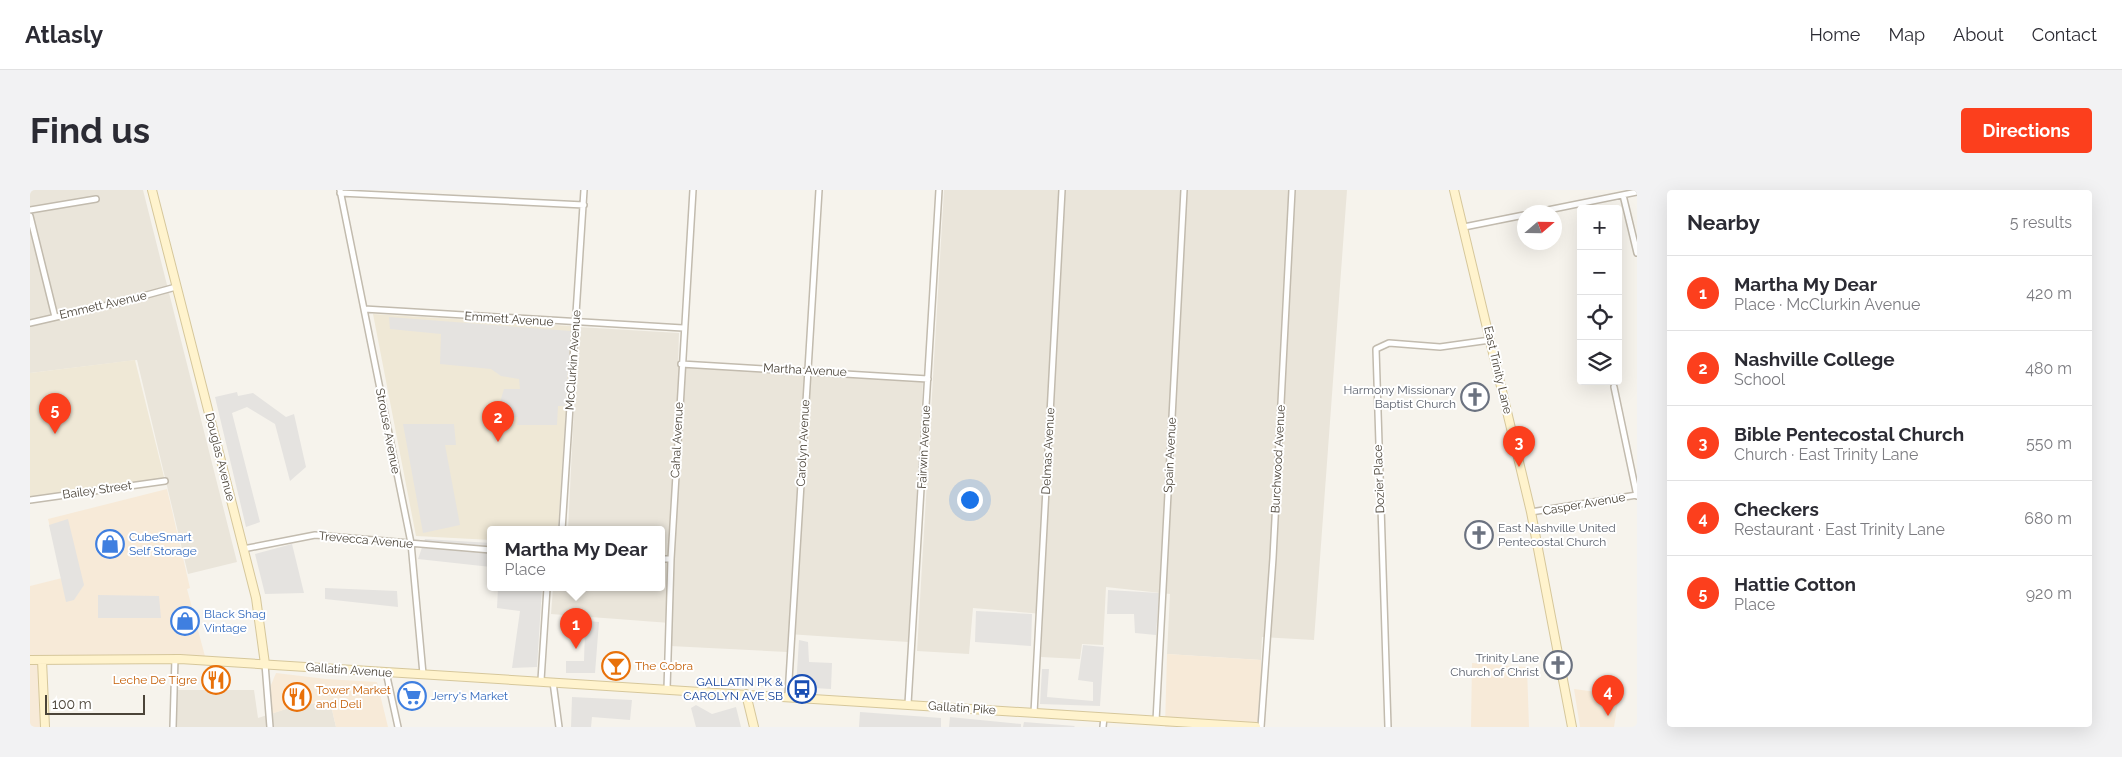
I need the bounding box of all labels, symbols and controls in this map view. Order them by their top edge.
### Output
text: Atlasly [25,20,103,49]
text: Home [1809,24,1860,45]
text: Map [1888,24,1925,45]
text: About [1953,24,2004,45]
text: Contact [2032,24,2097,45]
button: Directions [1961,108,2092,153]
text: Find us [30,110,150,151]
north arrow [1517,205,1562,250]
map controls [1577,205,1622,385]
button: + [1577,205,1622,250]
text: Nearby [1687,210,1760,235]
text: 5 results [2010,213,2072,232]
button: − [1577,250,1622,295]
text: Martha My Dear [1734,273,1877,295]
text: 1 [1699,284,1707,303]
text: 420 m [2026,284,2072,303]
street label: Emmett Avenue [58,288,148,322]
button: locate [1577,295,1622,340]
text: Place · McClurkin Avenue [1734,295,1920,314]
street label: Emmett Avenue [464,309,554,329]
street label: McClurkin Avenue [563,309,583,411]
street label: East Trinity Lane [1481,325,1515,415]
button: layers [1577,340,1622,385]
text: Nashville College [1734,348,1895,370]
text: 2 [1698,359,1708,378]
text: 480 m [2025,359,2072,378]
street label: Martha Avenue [763,361,847,379]
text: School [1734,370,1785,389]
church icon: Harmony Missionary Baptist Church [1460,382,1490,412]
place label: Harmony Missionary Baptist Church [1343,383,1456,411]
street label: Strouse Avenue [373,387,403,475]
pin: 5 [39,393,71,434]
street label: Carolyn Avenue [794,399,812,487]
pin: 2 [482,401,514,442]
street label: Cahal Avenue [668,402,686,478]
street label: Burchwood Avenue [1268,404,1288,514]
street label: Fairwin Avenue [915,405,933,489]
street label: Delmas Avenue [1039,407,1057,495]
street label: Douglas Avenue [202,411,238,503]
street label: Spain Avenue [1161,417,1179,493]
text: Bible Pentecostal Church [1734,423,1964,445]
pin: 3 [1503,426,1535,467]
text: 3 [1699,434,1707,453]
text: 550 m [2026,434,2072,453]
street label: Dozier Place [1371,444,1387,514]
text: Church · East Trinity Lane [1734,445,1918,464]
street label: Bailey Street [61,478,133,502]
your location [957,487,983,513]
street label: Casper Avenue [1542,490,1626,518]
text: Checkers [1734,498,1819,520]
text: 4 [1698,509,1708,528]
text: 680 m [2024,509,2072,528]
church icon: East Nashville United Pentecostal Church [1464,520,1494,550]
text: Restaurant · East Trinity Lane [1734,520,1945,539]
place label: East Nashville United Pentecostal Church [1498,521,1616,549]
popup [487,526,665,591]
shop icon: CubeSmart Self Storage [95,529,125,559]
street label: Trevecca Avenue [318,529,414,551]
place label: CubeSmart Self Storage [129,530,197,558]
text: Martha My Dear [504,538,648,560]
text: Place [504,560,546,579]
text: Hattie Cotton [1734,573,1856,595]
text: 5 [1699,584,1707,603]
text: 920 m [2026,584,2072,603]
text: Place [1734,595,1775,614]
shop icon: Black Shag Vintage [170,606,200,636]
place label: Black Shag Vintage [204,607,266,635]
pin: 1 [560,608,592,649]
church icon: Trinity Lane Church of Christ [1543,650,1573,680]
bar icon: The Cobra [601,651,631,681]
place label: Trinity Lane Church of Christ [1450,651,1539,679]
place label: The Cobra [635,659,693,673]
street label: Gallatin Avenue [305,660,393,680]
restaurant icon: Leche De Tigre [201,665,231,695]
place label: Leche De Tigre [113,673,197,687]
bus stop icon: GALLATIN PK & CAROLYN AVE SB [787,674,817,704]
place label: GALLATIN PK & CAROLYN AVE SB [683,675,783,703]
pin: 4 [1592,675,1624,716]
supermarket icon: Jerry's Market [397,681,427,711]
restaurant icon: Tower Market and Deli [282,682,312,712]
place label: Tower Market and Deli [316,683,391,711]
place label: Jerry's Market [431,689,508,703]
scale bar [45,692,145,715]
text: 100 m [52,696,92,712]
street label: Gallatin Pike [928,699,996,717]

